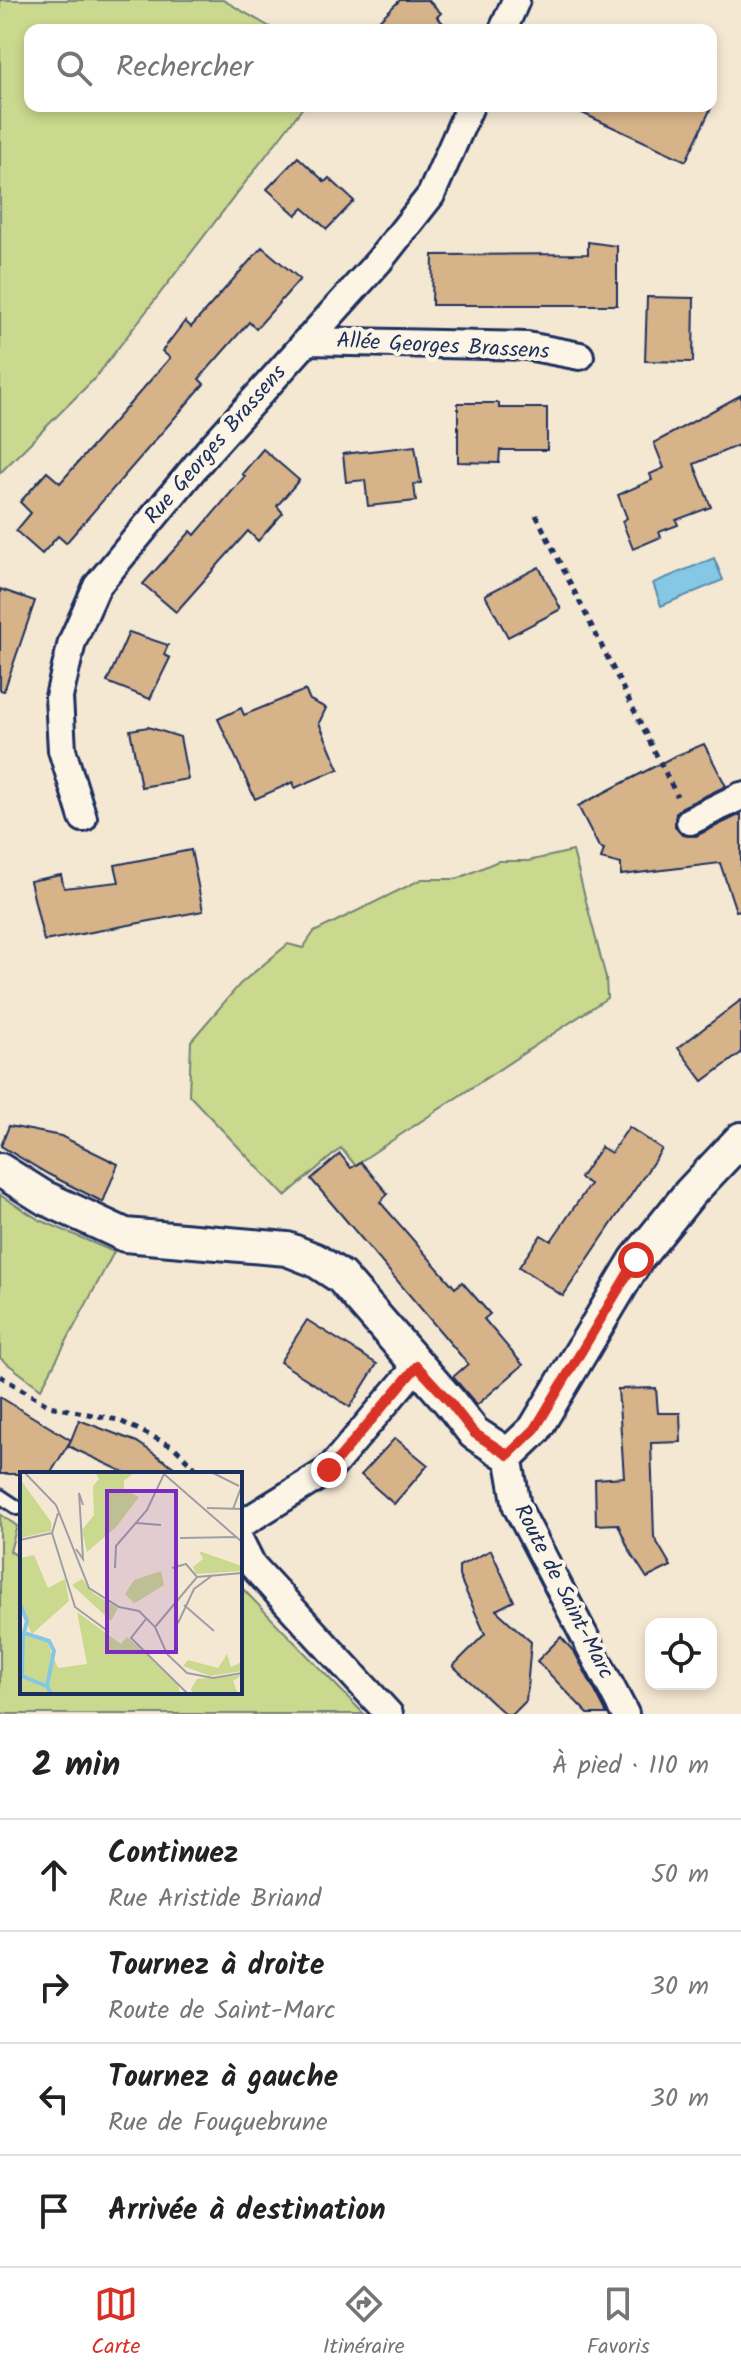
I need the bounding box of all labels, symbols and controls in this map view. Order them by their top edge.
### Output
search box [24,24,717,112]
text: Rechercher [116,44,253,92]
icon: search [52,46,96,90]
street label: Allée Georges Brassens [336,324,551,370]
street label: Rue Georges Brassens [136,357,296,533]
route start [618,1242,654,1278]
route end [311,1452,347,1488]
inset map [20,1472,242,1694]
street label: Route de Saint-Marc [504,1498,622,1686]
map controls [645,1618,717,1690]
button: locate [645,1618,717,1690]
text: 2 min [32,1739,120,1793]
text: À pied · 110 m [552,1745,709,1787]
text: Continuez [108,1830,238,1878]
icon: ahead [32,1853,76,1897]
text: 50 m [651,1854,709,1896]
text: Rue Aristide Briand [108,1878,321,1920]
text: Tournez à droite [108,1942,324,1990]
icon: right [32,1965,76,2009]
text: 30 m [650,1966,709,2008]
text: Route de Saint-Marc [108,1990,336,2032]
text: Tournez à gauche [108,2054,338,2102]
icon: left [32,2077,76,2121]
text: 30 m [650,2078,709,2120]
text: Rue de Fouquebrune [108,2102,328,2144]
text: Arrivée à destination [108,2187,386,2235]
icon: arrive [32,2189,76,2233]
tab: Carte [91,2282,140,2365]
tab: Itinéraire [323,2282,405,2365]
tab: Favoris [587,2282,650,2365]

